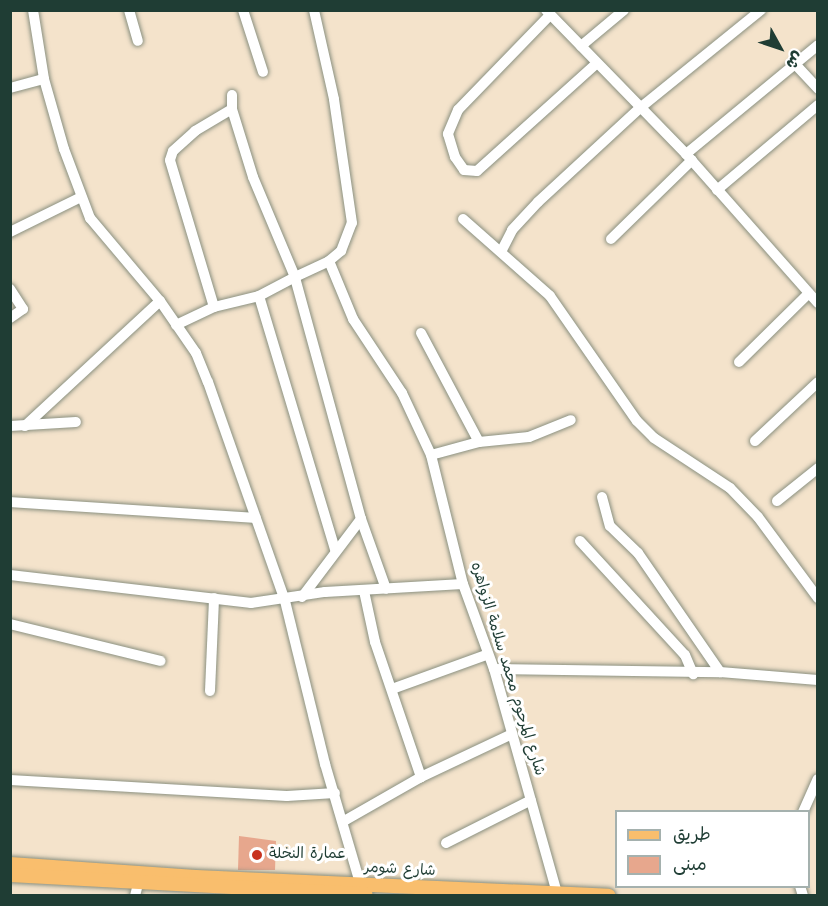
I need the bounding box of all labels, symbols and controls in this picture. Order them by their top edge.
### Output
north arrow [750,18,810,78]
text: ش [779,45,809,75]
street label: شارع المرحوم محمد سلامة الزواهره [466,560,548,778]
legend [615,810,810,888]
text: طريق [673,821,711,850]
place label: عمارة النخلة [269,846,346,864]
marker: عمارة النخلة [250,848,264,862]
text: مبنى [673,851,707,880]
street label: شارع شومر [364,859,436,881]

